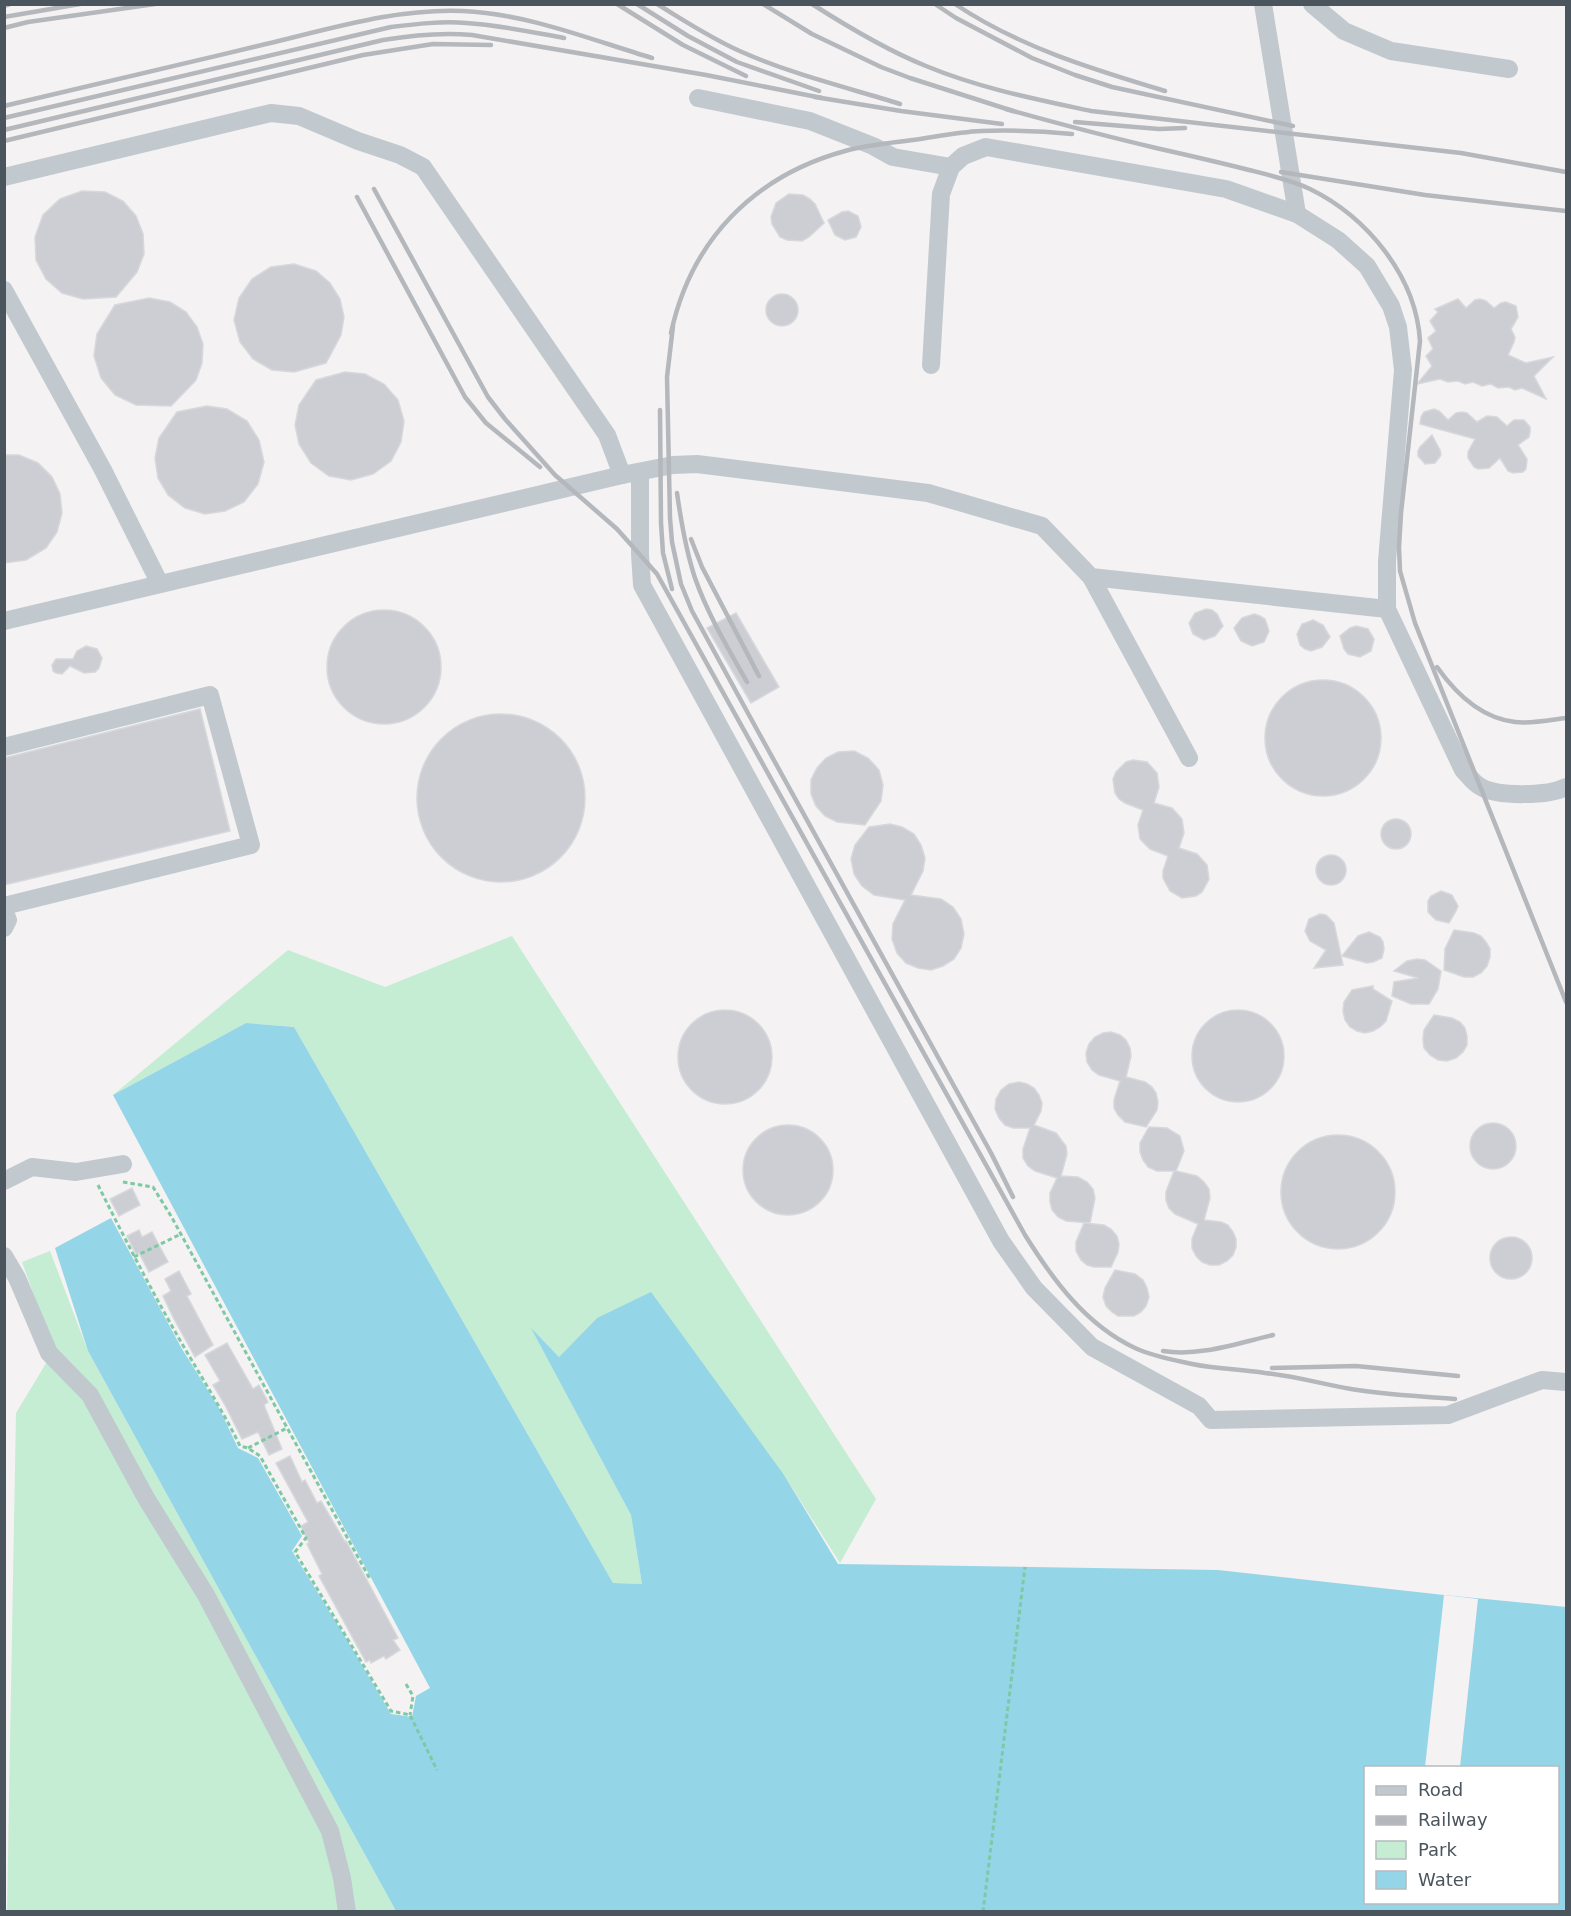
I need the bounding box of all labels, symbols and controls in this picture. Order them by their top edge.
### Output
legend [1364,1766,1559,1904]
text: Road [1418,1779,1463,1800]
text: Railway [1418,1809,1488,1830]
text: Park [1418,1839,1457,1860]
text: Water [1418,1869,1472,1890]

